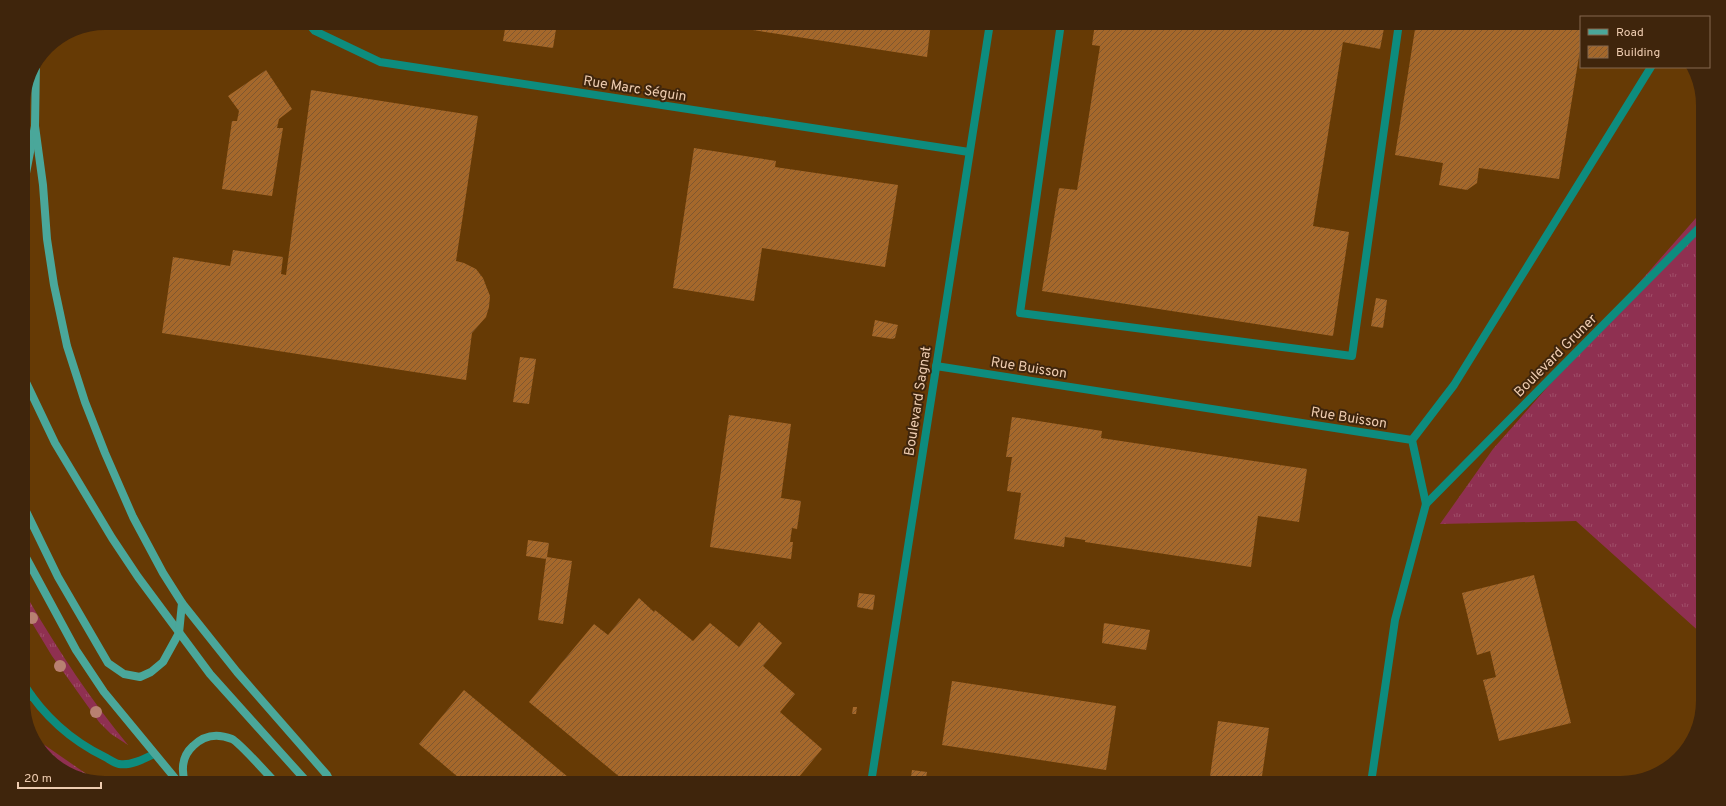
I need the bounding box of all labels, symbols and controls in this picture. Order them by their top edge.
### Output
legend [1580,16,1710,68]
text: Road [1616,25,1644,41]
text: Building [1616,45,1660,61]
street label: Rue Marc Séguin [582,73,688,106]
street label: Boulevard Gruner [1511,311,1602,401]
street label: Boulevard Sagnat [901,345,936,457]
street label: Rue Buisson [989,354,1068,383]
street label: Rue Buisson [1309,404,1388,433]
scale bar [18,764,101,790]
text: 20 m [24,771,52,787]

